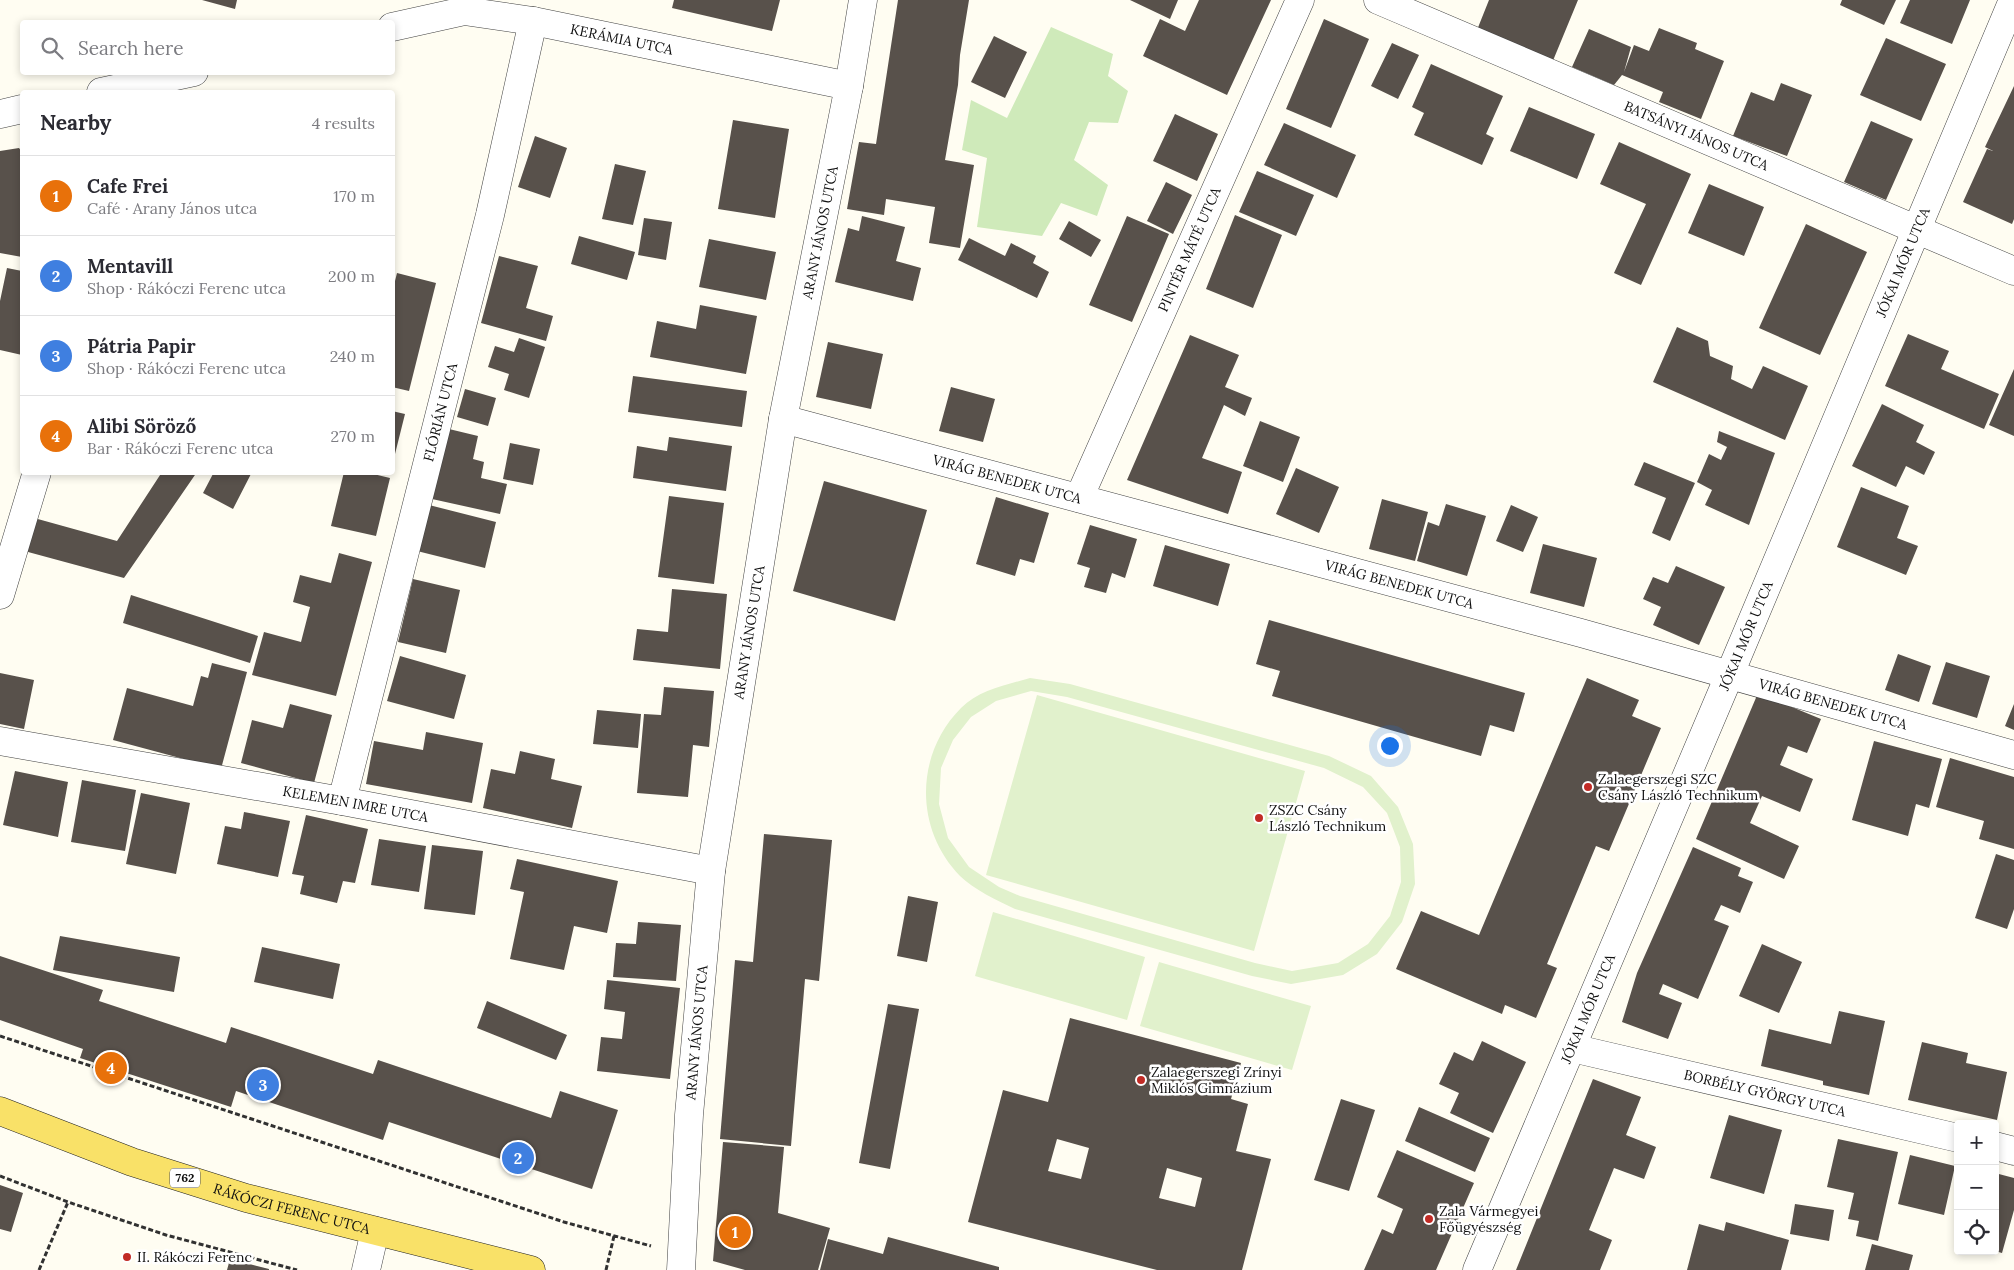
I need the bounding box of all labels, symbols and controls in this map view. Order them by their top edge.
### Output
search box [20,20,395,75]
street label: KERÁMIA UTCA [569,20,675,59]
icon: search [38,34,66,62]
text: Search here [78,36,184,60]
street label: BATSÁNYI JÁNOS UTCA [1621,97,1771,174]
text: Nearby [40,109,111,136]
text: 4 results [312,113,375,133]
street label: ARANY JÁNOS UTCA [798,164,842,302]
text: Cafe Frei [87,174,168,198]
street label: PINTÉR MÁTÉ UTCA [1154,184,1225,315]
text: 1 [53,186,59,206]
text: 170 m [333,186,375,206]
text: Café · Arany János utca [87,198,257,218]
street label: JÓKAI MÓR UTCA [1871,205,1934,321]
text: Mentavill [87,254,173,278]
text: 2 [52,266,60,286]
text: 200 m [328,266,375,286]
text: Shop · Rákóczi Ferenc utca [87,278,286,298]
text: Pátria Papir [87,334,196,358]
text: 3 [52,346,60,366]
text: 240 m [330,346,375,366]
text: Shop · Rákóczi Ferenc utca [87,358,286,378]
street label: FLÓRIÁN UTCA [419,361,461,463]
text: Alibi Söröző [87,414,196,438]
text: 4 [52,426,60,446]
text: 270 m [331,426,375,446]
text: Bar · Rákóczi Ferenc utca [87,438,274,458]
street label: VIRÁG BENEDEK UTCA [930,450,1084,508]
street label: VIRÁG BENEDEK UTCA [1322,555,1476,613]
street label: ARANY JÁNOS UTCA [729,564,769,701]
street label: JÓKAI MÓR UTCA [1715,578,1777,694]
street label: VIRÁG BENEDEK UTCA [1756,674,1909,734]
your location [1377,733,1403,759]
place label: Zalaegerszegi SZC Csány László Technikum [1598,770,1759,804]
marker: Zalaegerszegi SZC Csány László Technikum [1582,781,1594,793]
street label: KELEMEN IMRE UTCA [281,782,430,826]
place label: ZSZC Csány László Technikum [1269,801,1387,835]
marker: ZSZC Csány László Technikum [1253,812,1265,824]
street label: JÓKAI MÓR UTCA [1556,951,1619,1067]
street label: ARANY JÁNOS UTCA [681,964,711,1102]
pin: 4 [95,1049,127,1087]
place label: Zalaegerszegi Zrínyi Miklós Gimnázium [1151,1063,1282,1097]
street label: BORBÉLY GYÖRGY UTCA [1682,1065,1848,1121]
pin: 3 [247,1066,279,1104]
marker: Zalaegerszegi Zrínyi Miklós Gimnázium [1135,1074,1147,1086]
map controls [1954,1120,1999,1255]
button: + [1954,1120,1999,1165]
pin: 2 [502,1139,534,1177]
button: − [1954,1165,1999,1210]
road number: 762 [170,1168,200,1188]
street label: RÁKÓCZI FERENC UTCA [211,1179,372,1238]
place label: Zala Vármegyei Főügyészség [1439,1202,1539,1236]
button: locate [1954,1210,1999,1255]
pin: 1 [719,1213,751,1251]
marker: Zala Vármegyei Főügyészség [1423,1213,1435,1225]
place label: II. Rákóczi Ferenc [137,1248,252,1266]
marker: II. Rákóczi Ferenc [121,1251,133,1263]

